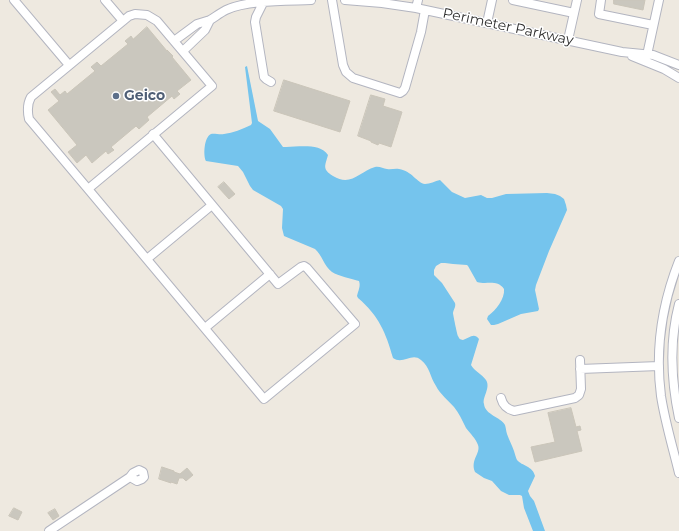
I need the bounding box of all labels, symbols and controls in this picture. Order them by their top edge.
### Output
street label: Perimeter Parkway [441,5,575,49]
place label: Geico [124,88,165,104]
marker: Geico [111,91,121,101]

